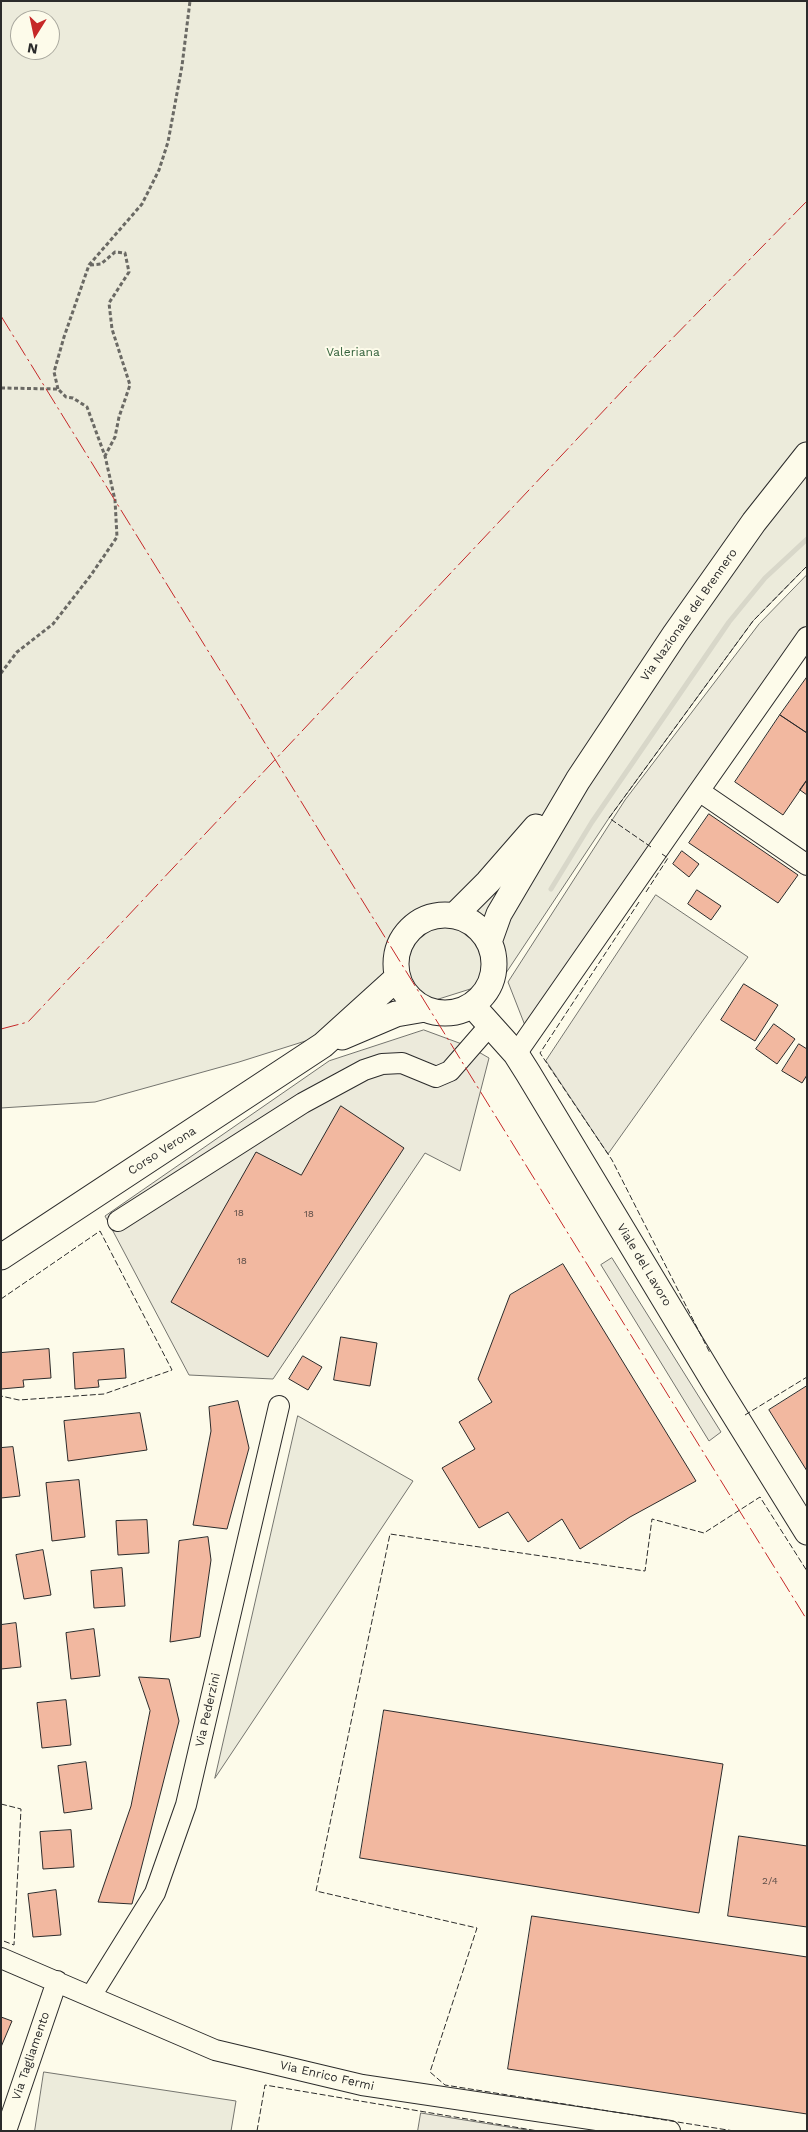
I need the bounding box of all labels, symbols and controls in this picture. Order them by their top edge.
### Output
north arrow [10,10,60,60]
text: N [26,40,39,58]
park label: Valeriana [326,345,380,359]
street label: Via Nazionale del Brennero [638,546,740,684]
street label: Corso Verona [125,1124,199,1178]
house number: 18 [234,1207,244,1219]
house number: 18 [304,1208,314,1220]
street label: Viale del Lavoro [614,1221,674,1309]
house number: 18 [237,1255,247,1267]
street label: Via Pederzini [192,1672,224,1748]
house number: 2/4 [762,1875,778,1887]
street label: Via Tagliamento [9,2010,53,2102]
street label: Via Enrico Fermi [279,2058,375,2094]

